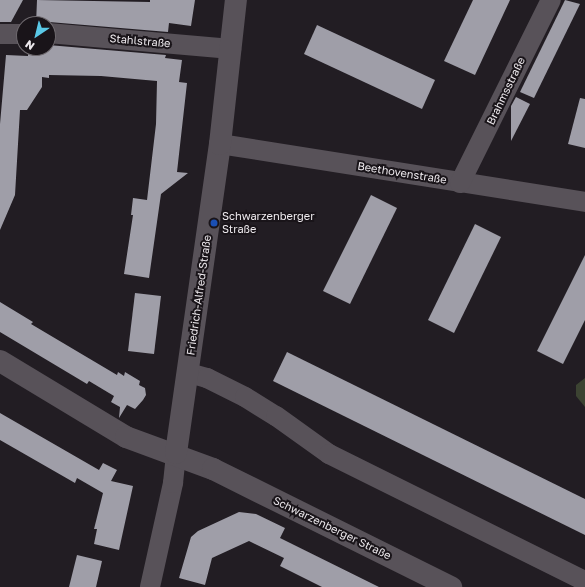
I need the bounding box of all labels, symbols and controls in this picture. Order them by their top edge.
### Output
north arrow [16,16,56,56]
street label: Stahlstraße [109,32,171,50]
text: N [22,38,37,53]
street label: Brahmsstraße [484,55,528,127]
street label: Beethovenstraße [356,159,448,187]
place label: Schwarzenberger Straße [222,210,315,236]
marker: Schwarzenberger Straße [209,218,219,228]
street label: Friedrich-Alfred-Straße [184,234,214,356]
street label: Schwarzenberger Straße [271,494,393,562]

